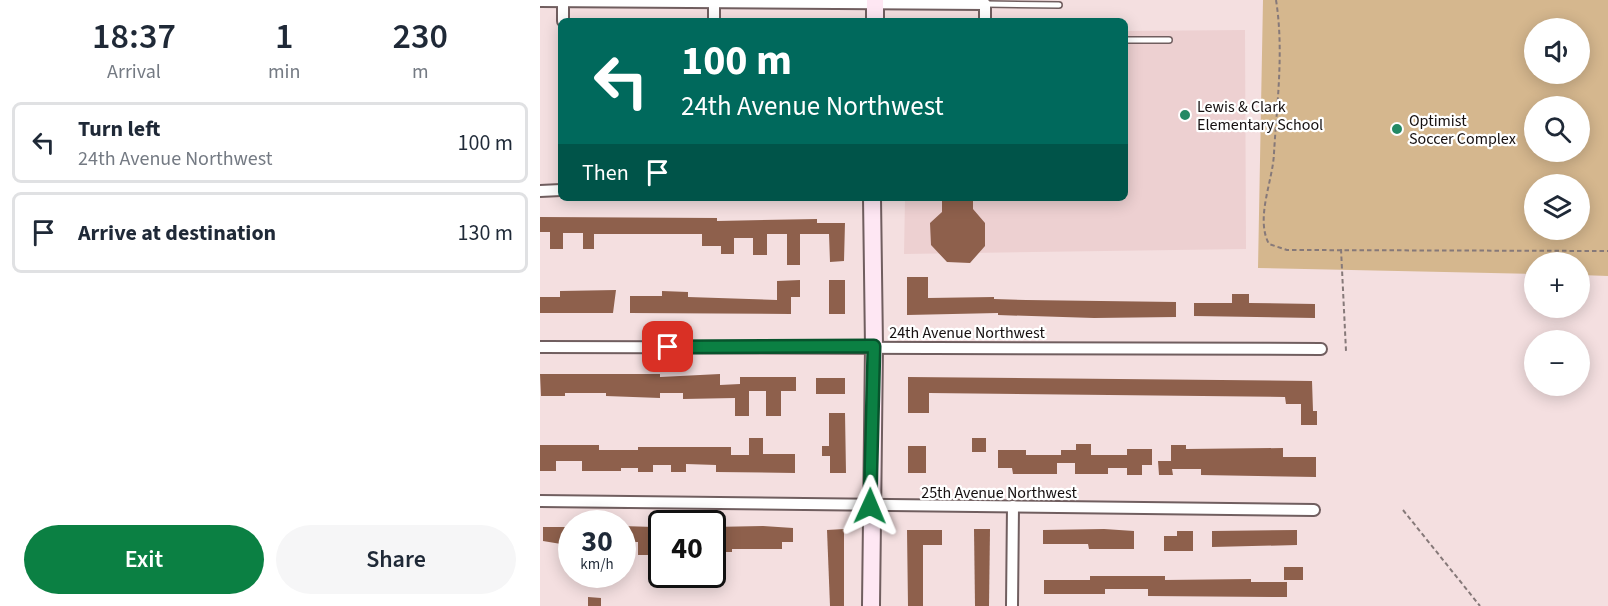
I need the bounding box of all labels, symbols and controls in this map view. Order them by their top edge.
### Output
text: 18:37 [92,11,176,62]
text: 1 [275,11,293,62]
text: 230 [392,11,448,62]
map controls [1524,18,1590,396]
button: sound [1524,18,1590,84]
text: 100 m [681,31,792,91]
icon: left [582,42,660,120]
text: Arrival [107,58,161,86]
text: min [268,58,300,86]
text: m [412,58,428,86]
text: 24th Avenue Northwest [681,87,944,126]
place label: Lewis & Clark Elementary School [1197,96,1323,136]
button: search [1524,96,1590,162]
marker: Lewis & Clark Elementary School [1178,108,1192,122]
place label: Optimist Soccer Complex [1409,110,1516,150]
text: Turn left [78,113,160,145]
marker: Optimist Soccer Complex [1390,122,1404,136]
icon: left [27,126,60,159]
text: 100 m [458,127,513,159]
text: 24th Avenue Northwest [78,145,273,173]
icon: arrive [641,156,674,189]
text: Then [582,157,629,189]
button: layers [1524,174,1590,240]
icon: arrive [27,216,60,249]
text: Arrive at destination [78,217,276,249]
text: 130 m [458,217,513,249]
button: + [1524,252,1590,318]
pin [642,321,693,372]
street label: 24th Avenue Northwest [889,322,1045,344]
icon: arrive [651,330,684,363]
button: − [1524,330,1590,396]
position arrow [838,474,902,538]
street label: 25th Avenue Northwest [921,482,1077,504]
speed limit sign: 40 [648,510,726,588]
text: 30 [581,520,613,563]
button: Exit [24,525,264,594]
button: Share [276,525,516,594]
text: km/h [580,554,614,575]

